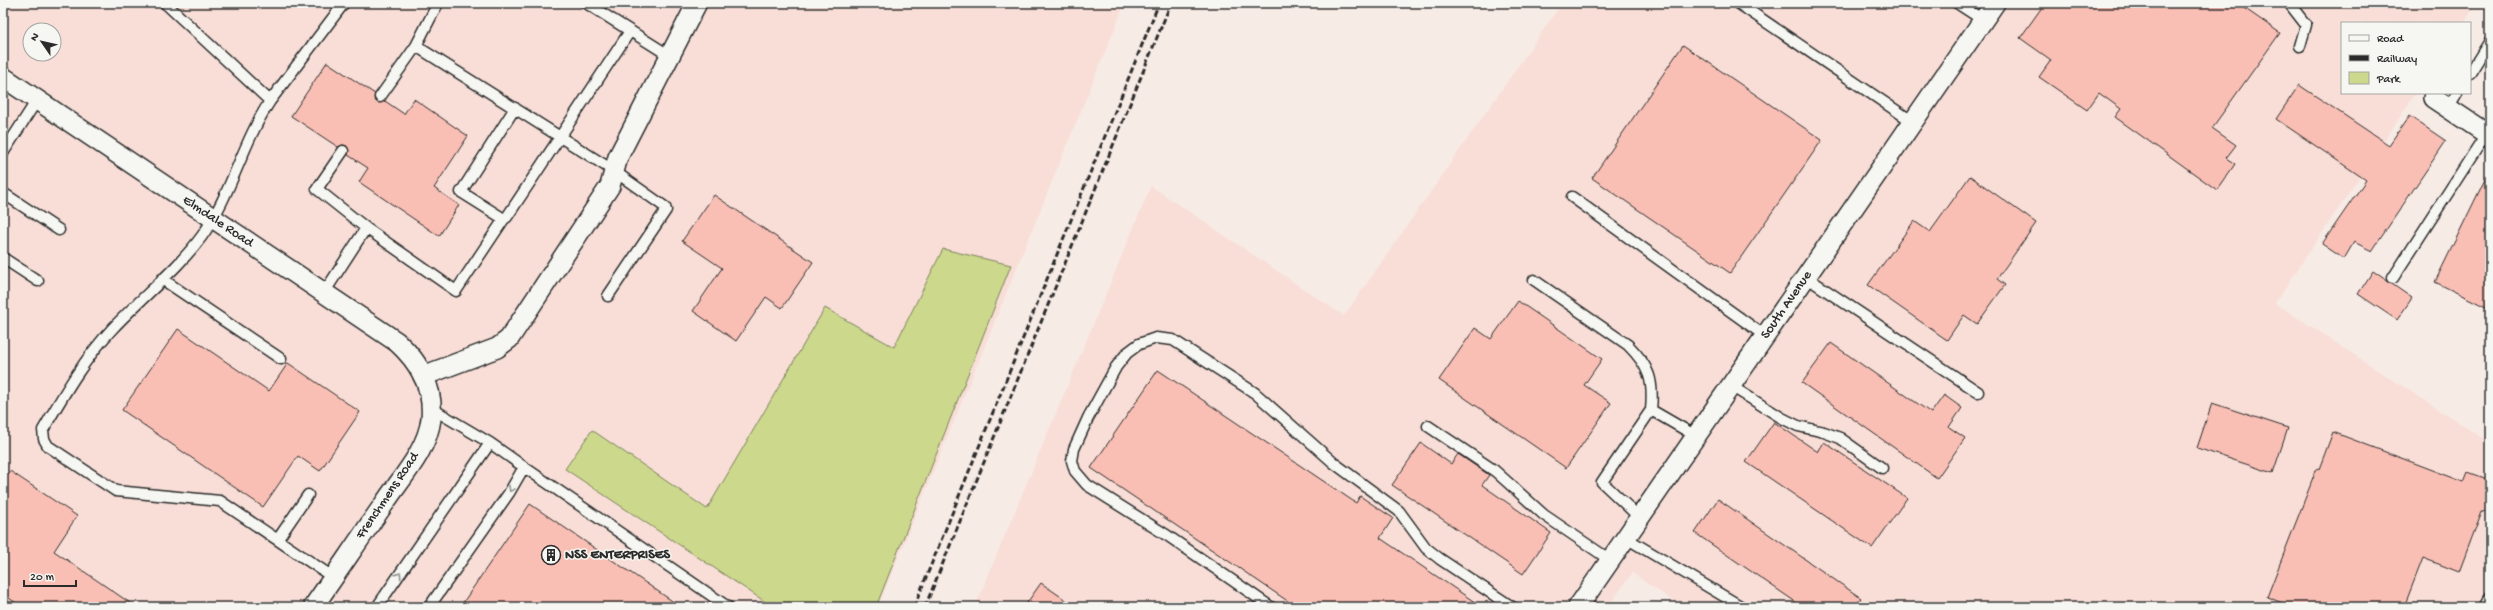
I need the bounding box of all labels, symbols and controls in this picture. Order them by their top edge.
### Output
north arrow [22,22,62,62]
legend [2341,22,2471,94]
text: N [28,31,42,44]
text: Road [2377,33,2404,47]
text: Railway [2377,53,2417,67]
text: Park [2376,73,2402,87]
street label: Elmdale Road [179,192,258,252]
street label: South Avenue [1757,267,1816,342]
street label: Frenchmens Road [352,448,424,544]
one-way arrow [508,485,516,492]
building icon: NSS ENTERPRISES [540,544,562,566]
place label: NSS ENTERPRISES [565,547,670,564]
scale bar [24,562,76,588]
text: 20 m [30,571,55,585]
one-way arrow [394,572,402,579]

